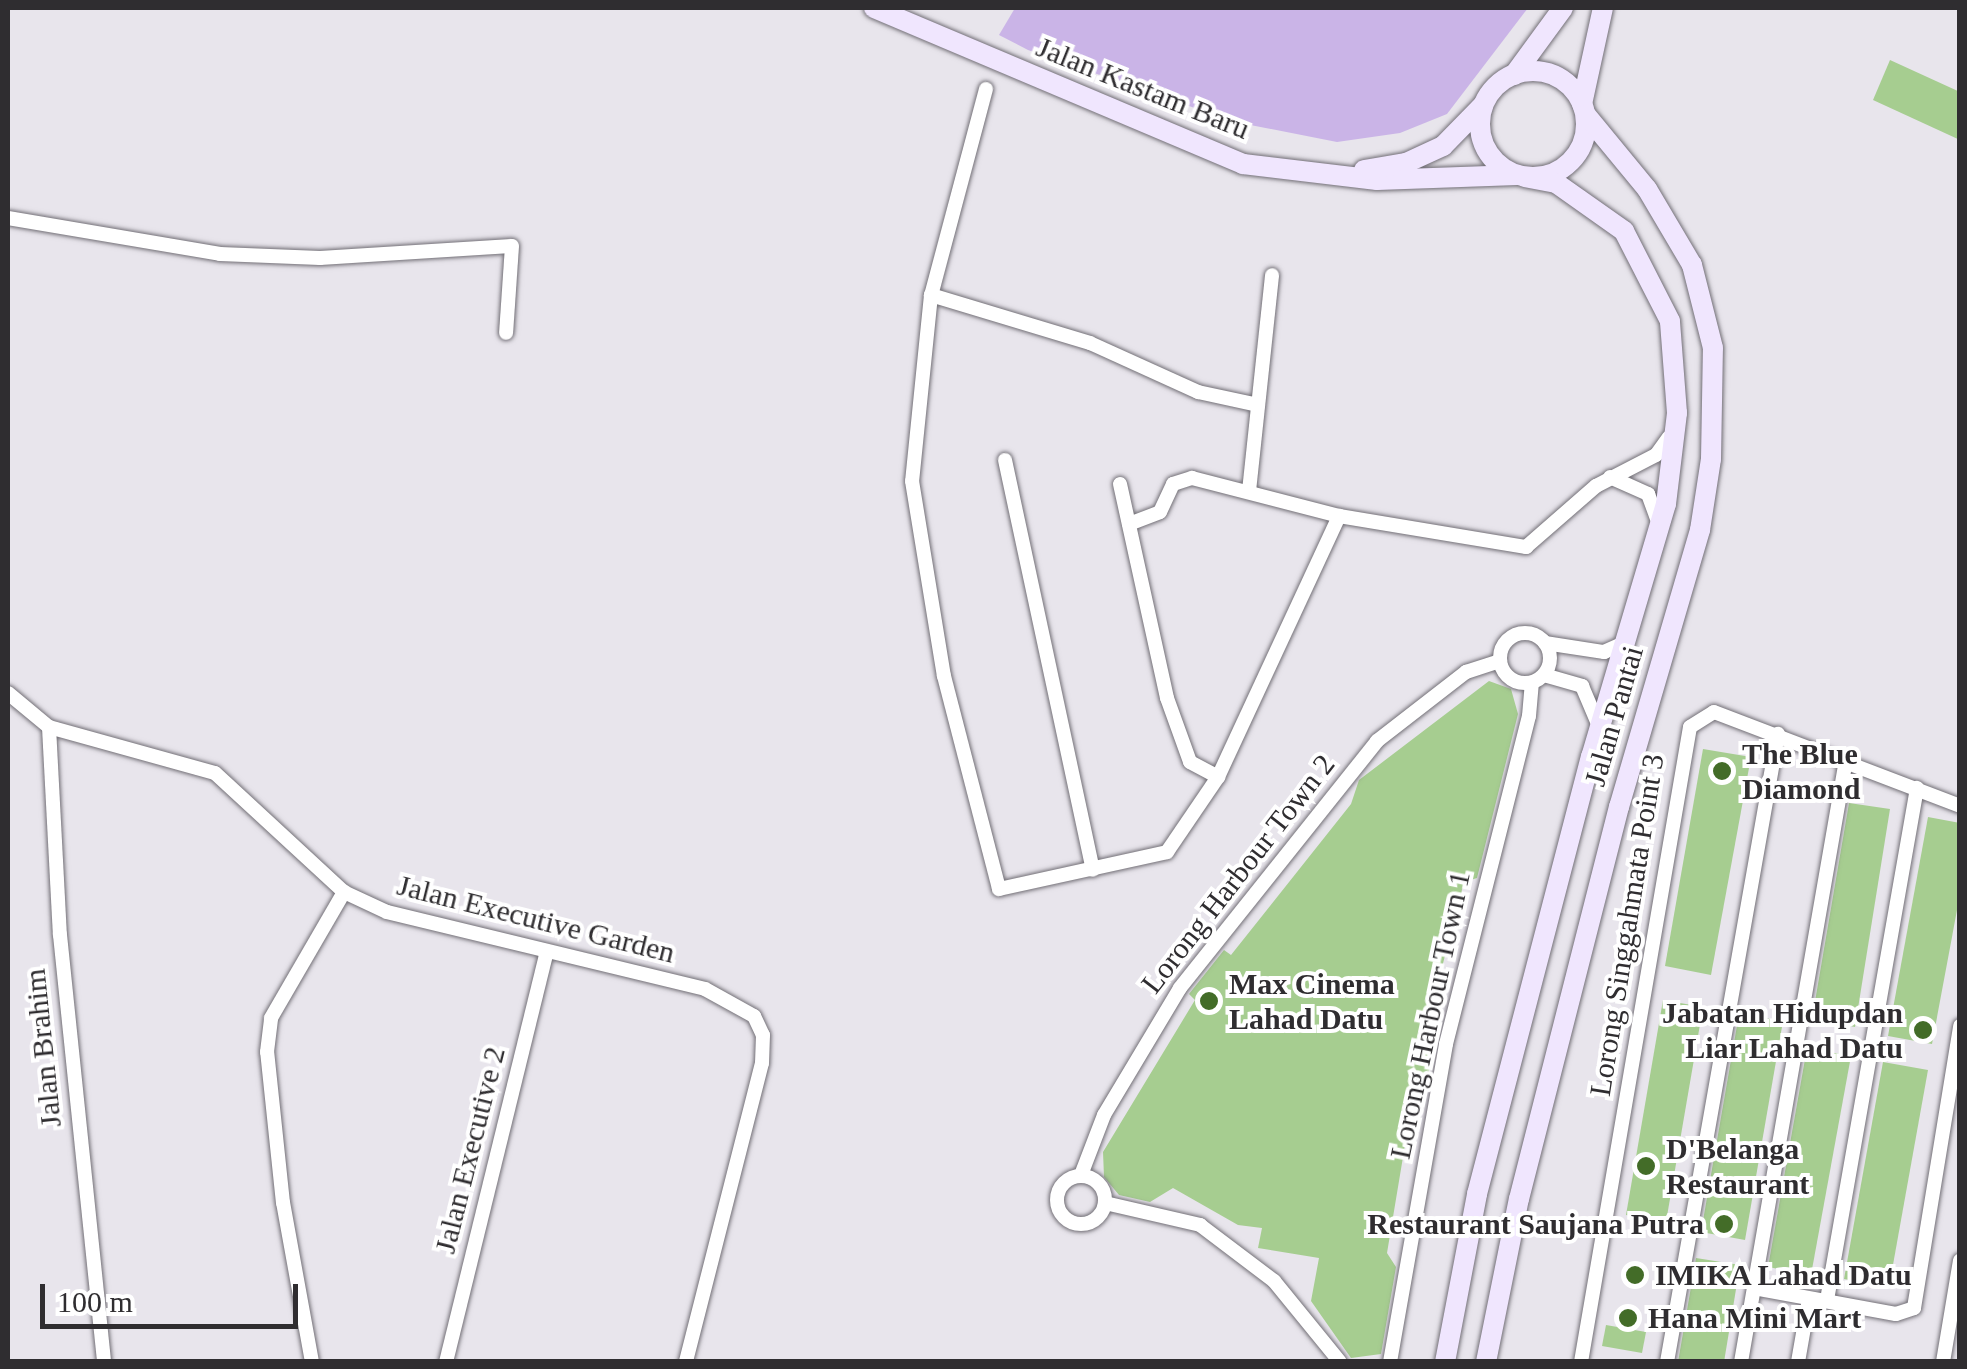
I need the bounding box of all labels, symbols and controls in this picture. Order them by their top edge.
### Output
street label: Jalan Kastam Baru [1031,29,1255,147]
street label: Jalan Pantai [1577,642,1651,790]
place label: The Blue Diamond [1742,736,1860,806]
street label: Lorong Harbour Town 2 [1133,747,1343,1001]
street label: Lorong Singgahmata Point 3 [1582,751,1672,1099]
marker: The Blue Diamond [1711,760,1733,782]
street label: Jalan Executive Garden [393,867,679,971]
street label: Lorong Harbour Town 1 [1382,868,1478,1162]
place label: Max Cinema Lahad Datu [1229,966,1395,1036]
street label: Jalan Brahim [17,967,69,1129]
marker: Max Cinema Lahad Datu [1198,990,1220,1012]
place label: Jabatan Hidupdan Liar Lahad Datu [1662,995,1903,1066]
marker: Jabatan Hidupdan Liar Lahad Datu [1912,1019,1934,1041]
street label: Jalan Executive 2 [427,1043,513,1257]
place label: D'Belanga Restaurant [1666,1131,1809,1202]
marker: D'Belanga Restaurant [1635,1155,1657,1177]
place label: Restaurant Saujana Putra [1367,1206,1704,1242]
marker: Restaurant Saujana Putra [1713,1213,1735,1235]
place label: IMIKA Lahad Datu [1655,1257,1913,1293]
scale bar [45,1264,302,1326]
marker: IMIKA Lahad Datu [1624,1264,1646,1286]
text: 100 m [57,1285,133,1318]
place label: Hana Mini Mart [1648,1300,1861,1336]
marker: Hana Mini Mart [1617,1307,1639,1329]

